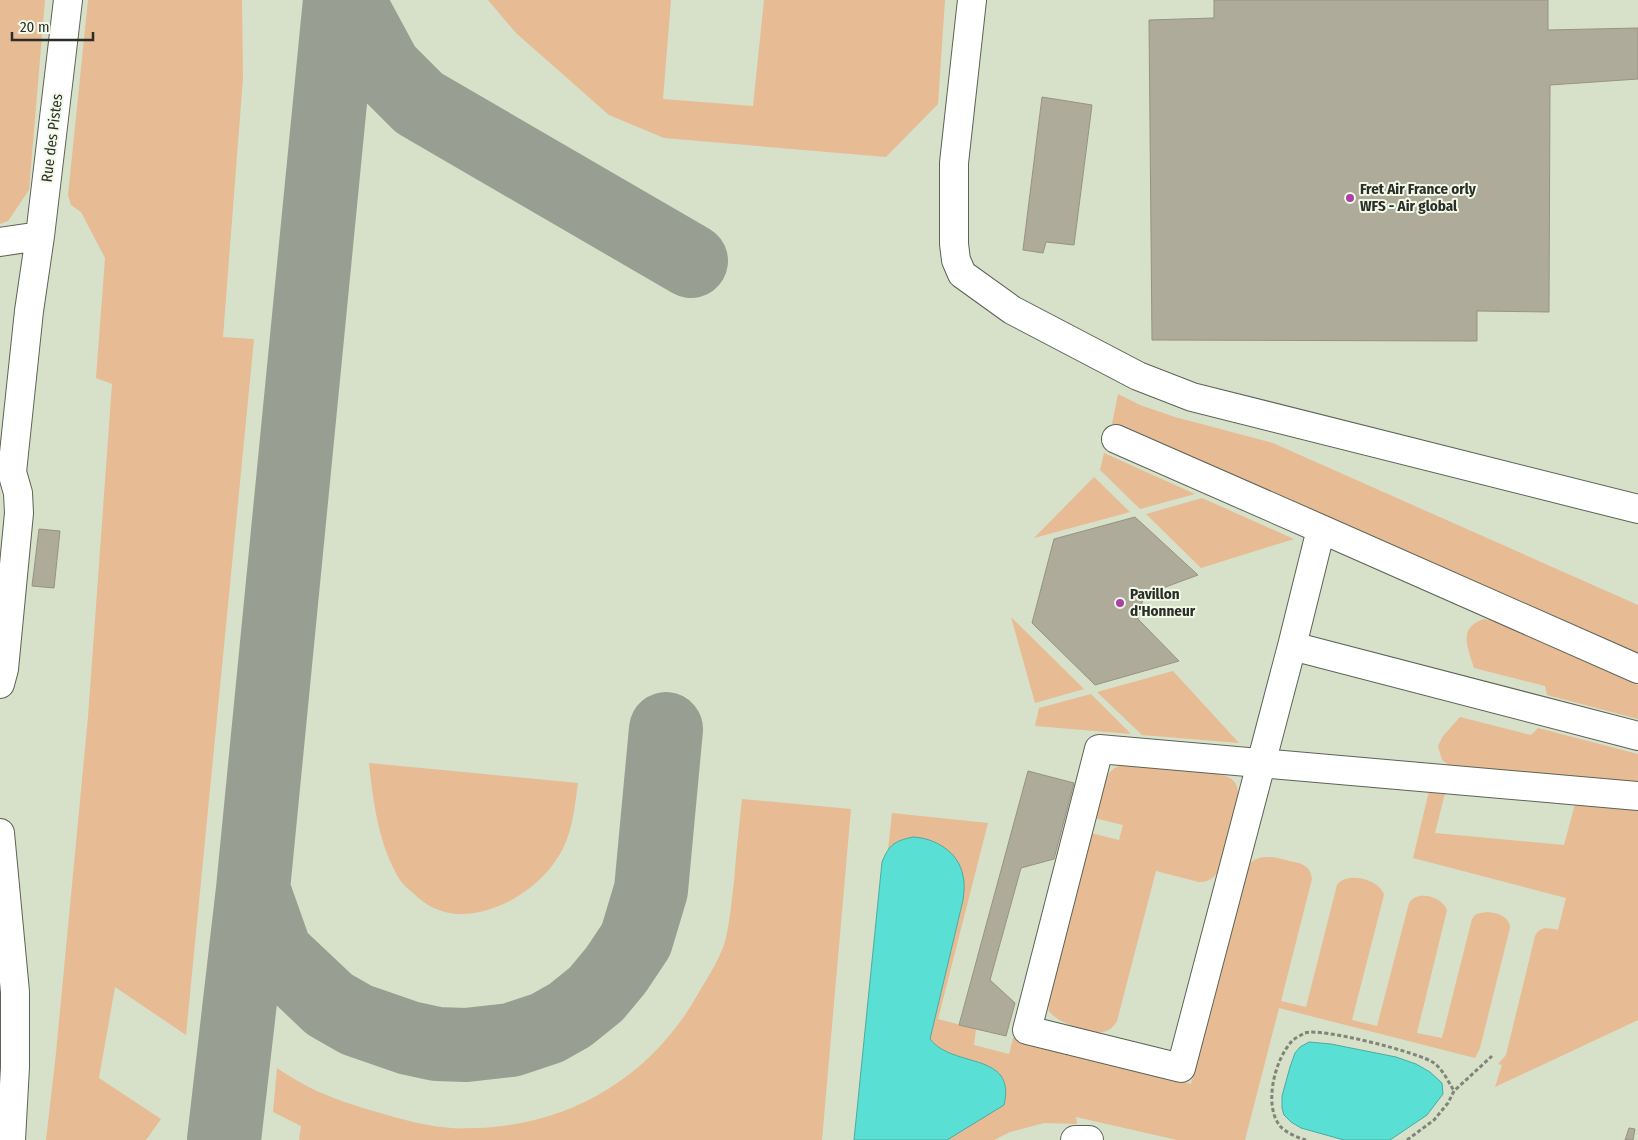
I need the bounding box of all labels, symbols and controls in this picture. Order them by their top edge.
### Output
scale bar [12,10,94,42]
text: 20 m [20,18,50,36]
street label: Rue des Pistes [38,93,66,183]
place label: Fret Air France orly WFS - Air global [1360,180,1477,215]
marker: Fret Air France orly WFS - Air global [1344,192,1356,204]
place label: Pavillon d'Honneur [1130,585,1196,620]
marker: Pavillon d'Honneur [1114,597,1126,609]

